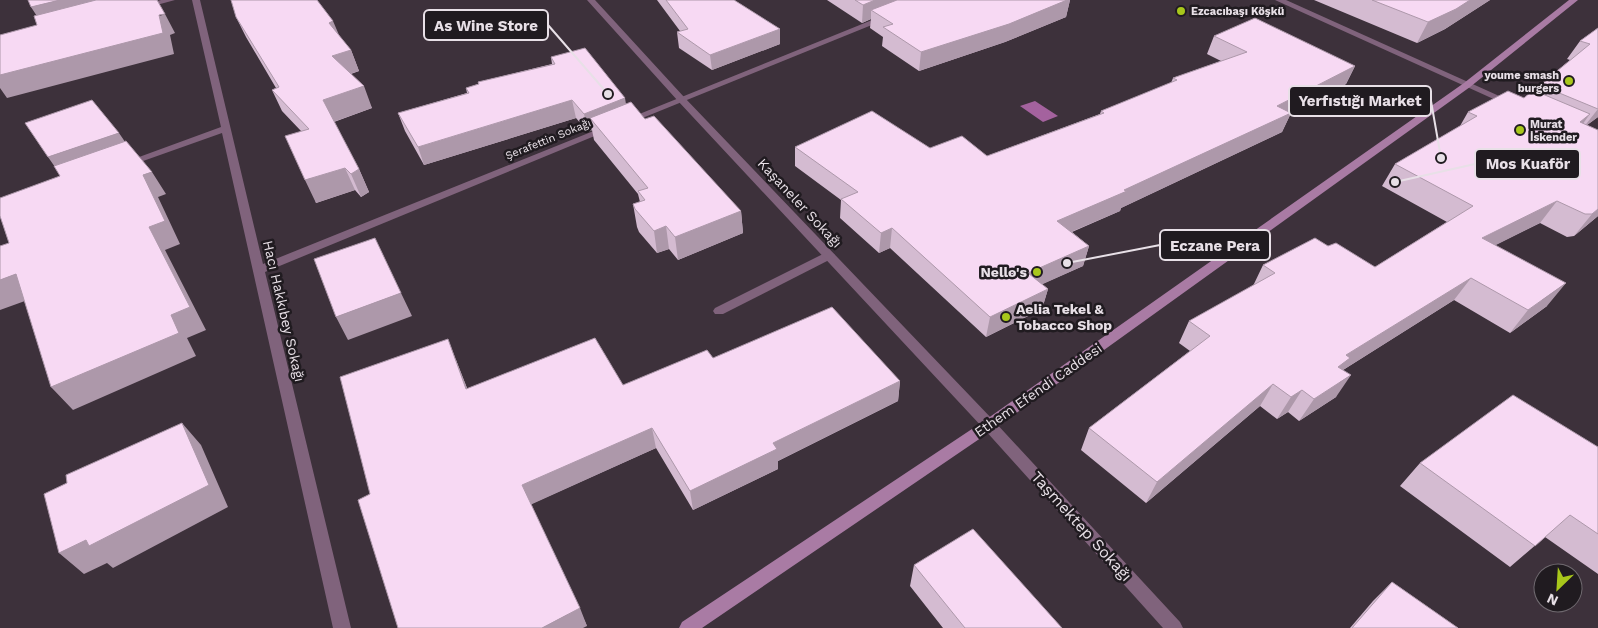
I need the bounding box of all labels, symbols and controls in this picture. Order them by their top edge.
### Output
marker: Ezcacıbaşı Köşkü [1175,5,1187,17]
place label: Ezcacıbaşı Köşkü [1191,5,1284,18]
callout: As Wine Store [424,10,548,40]
text: As Wine Store [434,17,538,35]
place label: youme smash burgers [1483,69,1559,95]
marker: youme smash burgers [1563,75,1575,87]
callout: Yerfıstığı Market [1289,86,1431,116]
text: Yerfıstığı Market [1299,92,1422,110]
street label: Şerafettin Sokağı [504,116,593,163]
place label: Murat İskender [1530,118,1577,144]
marker: Murat İskender [1514,124,1526,136]
callout: Mos Kuaför [1475,149,1580,179]
street label: Kaşaneler Sokağı [755,155,845,251]
text: Mos Kuaför [1486,155,1571,173]
callout: Eczane Pera [1160,230,1270,260]
text: Eczane Pera [1170,237,1260,255]
street label: Hacı Hakkıbey Sokağı [260,239,308,383]
place label: Nello's [980,264,1028,280]
marker: Nello's [1031,266,1043,278]
place label: Aelia Tekel & Tobacco Shop [1016,301,1112,333]
marker: Aelia Tekel & Tobacco Shop [1000,311,1012,323]
street label: Ethem Efendi Caddesi [971,340,1105,440]
street label: Taşmektep Sokağı [1027,468,1136,585]
north arrow [1533,563,1583,613]
text: N [1544,590,1561,609]

